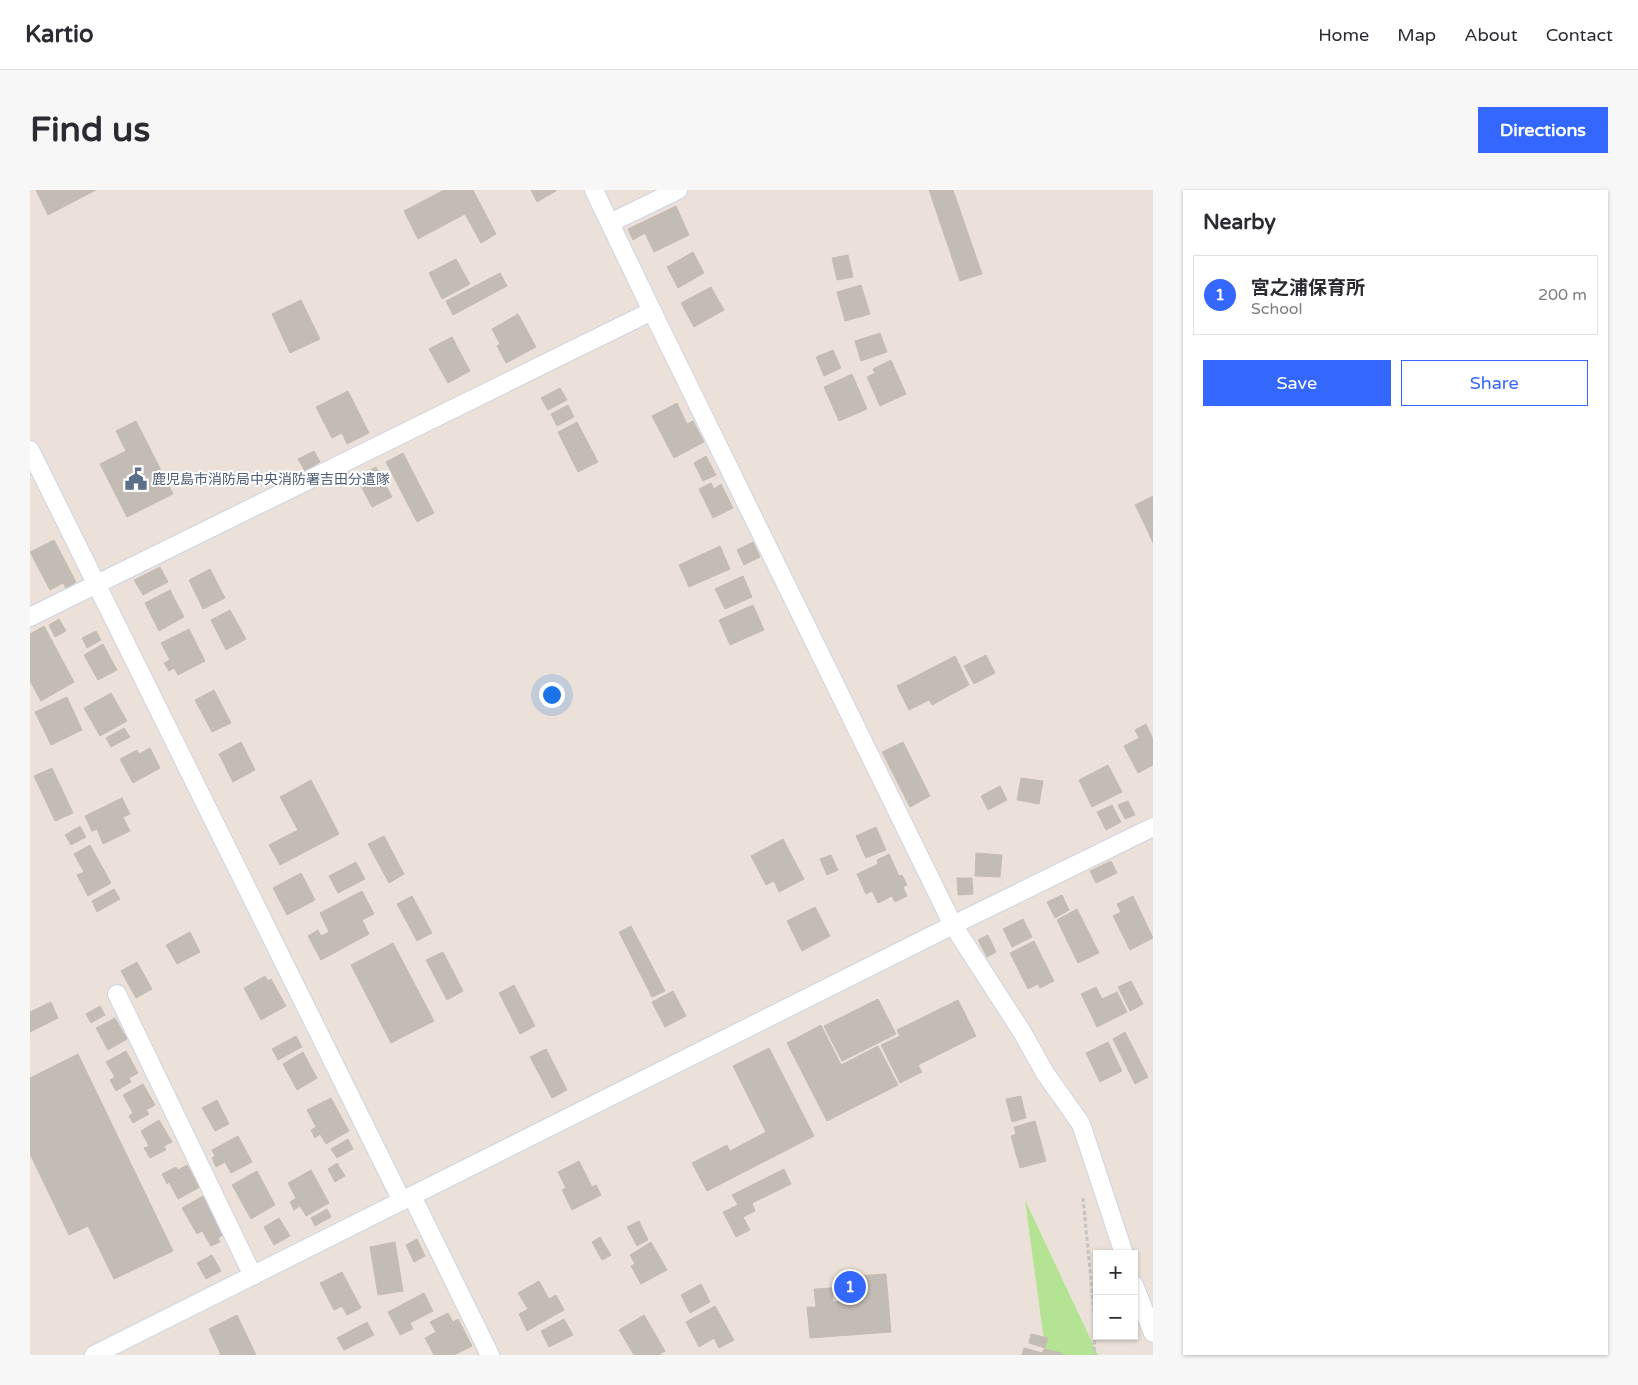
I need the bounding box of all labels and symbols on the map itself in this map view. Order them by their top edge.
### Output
public building icon: 鹿児島市消防局中央消防署吉田分遣隊 [123,466,149,492]
place label: 鹿児島市消防局中央消防署吉田分遣隊 [152,471,390,488]
your location [539,682,565,708]
pin: 1 [834,1268,866,1306]

